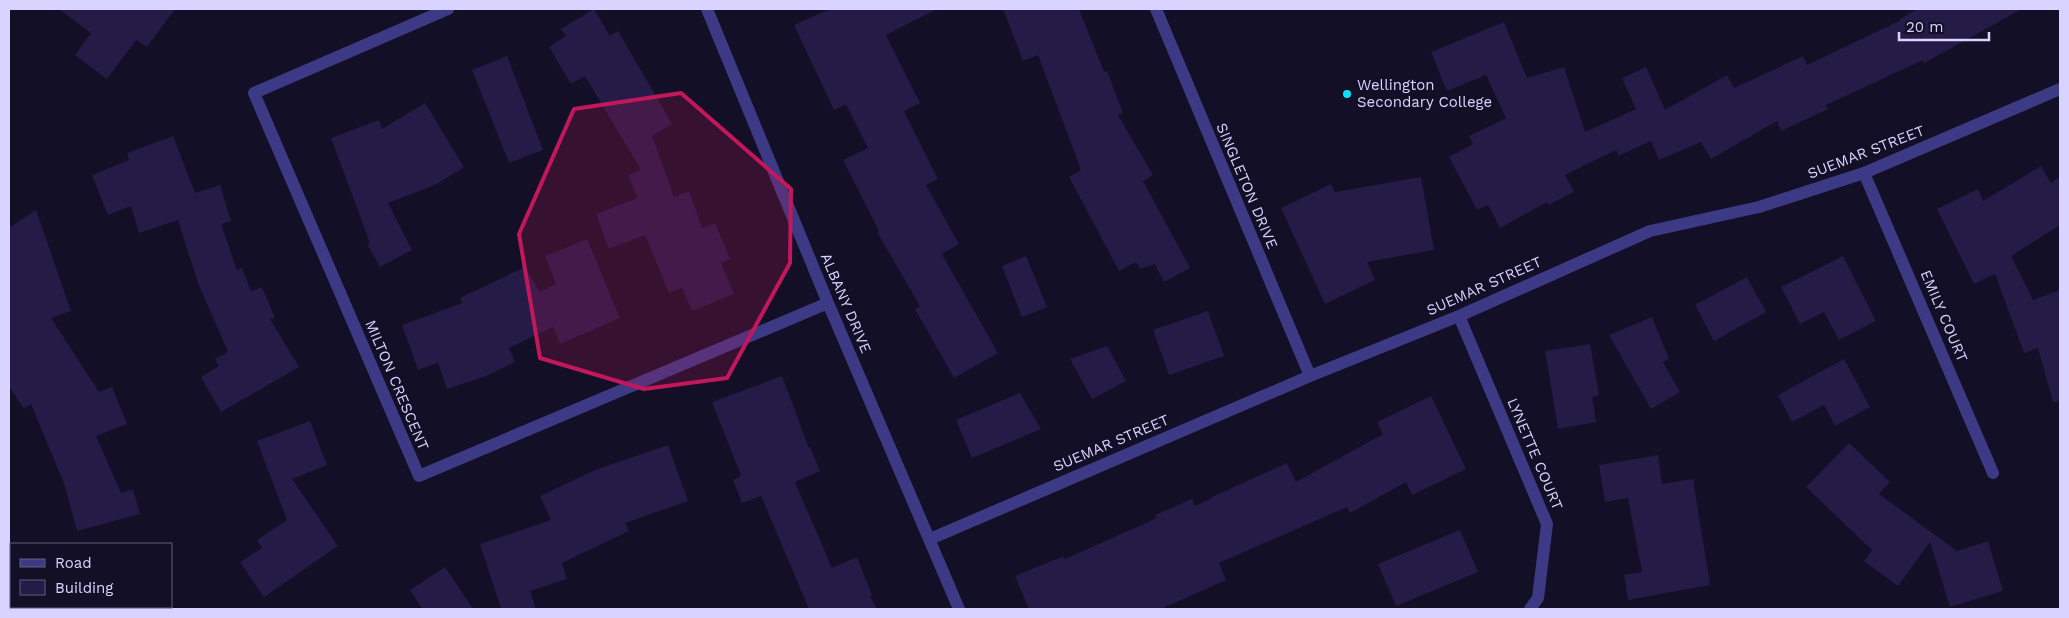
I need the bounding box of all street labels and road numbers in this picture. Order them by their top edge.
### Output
street label: SINGLETON DRIVE [1212,120,1282,252]
street label: SUEMAR STREET [1805,121,1927,183]
street label: ALBANY DRIVE [817,250,875,356]
street label: SUEMAR STREET [1424,253,1544,319]
street label: EMILY COURT [1917,267,1971,365]
street label: MILTON CRESCENT [361,317,433,453]
street label: LYNETTE COURT [1503,395,1567,513]
street label: SUEMAR STREET [1050,410,1172,476]

